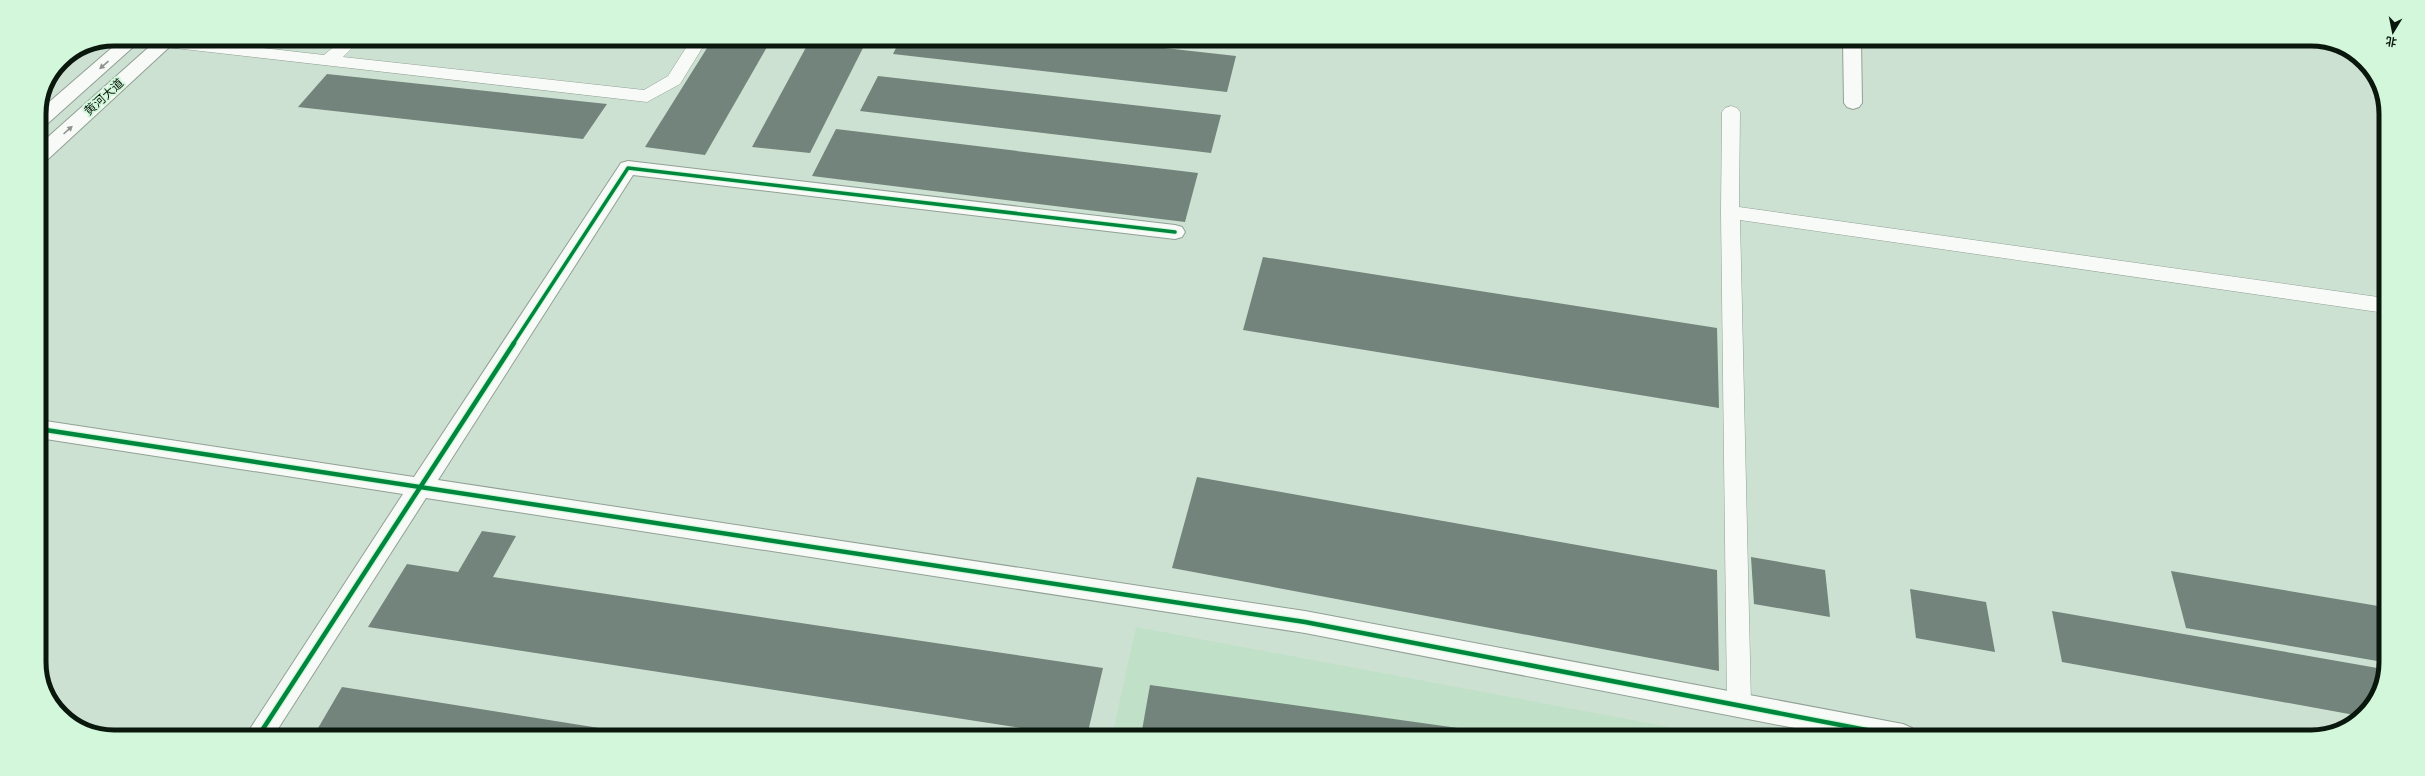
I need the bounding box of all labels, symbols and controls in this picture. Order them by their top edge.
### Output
north arrow [2373,12,2413,52]
text: 北 [2385,34,2398,49]
one-way arrow [98,60,109,69]
street label: 黄河大道 [81,76,127,118]
one-way arrow [63,125,73,134]

